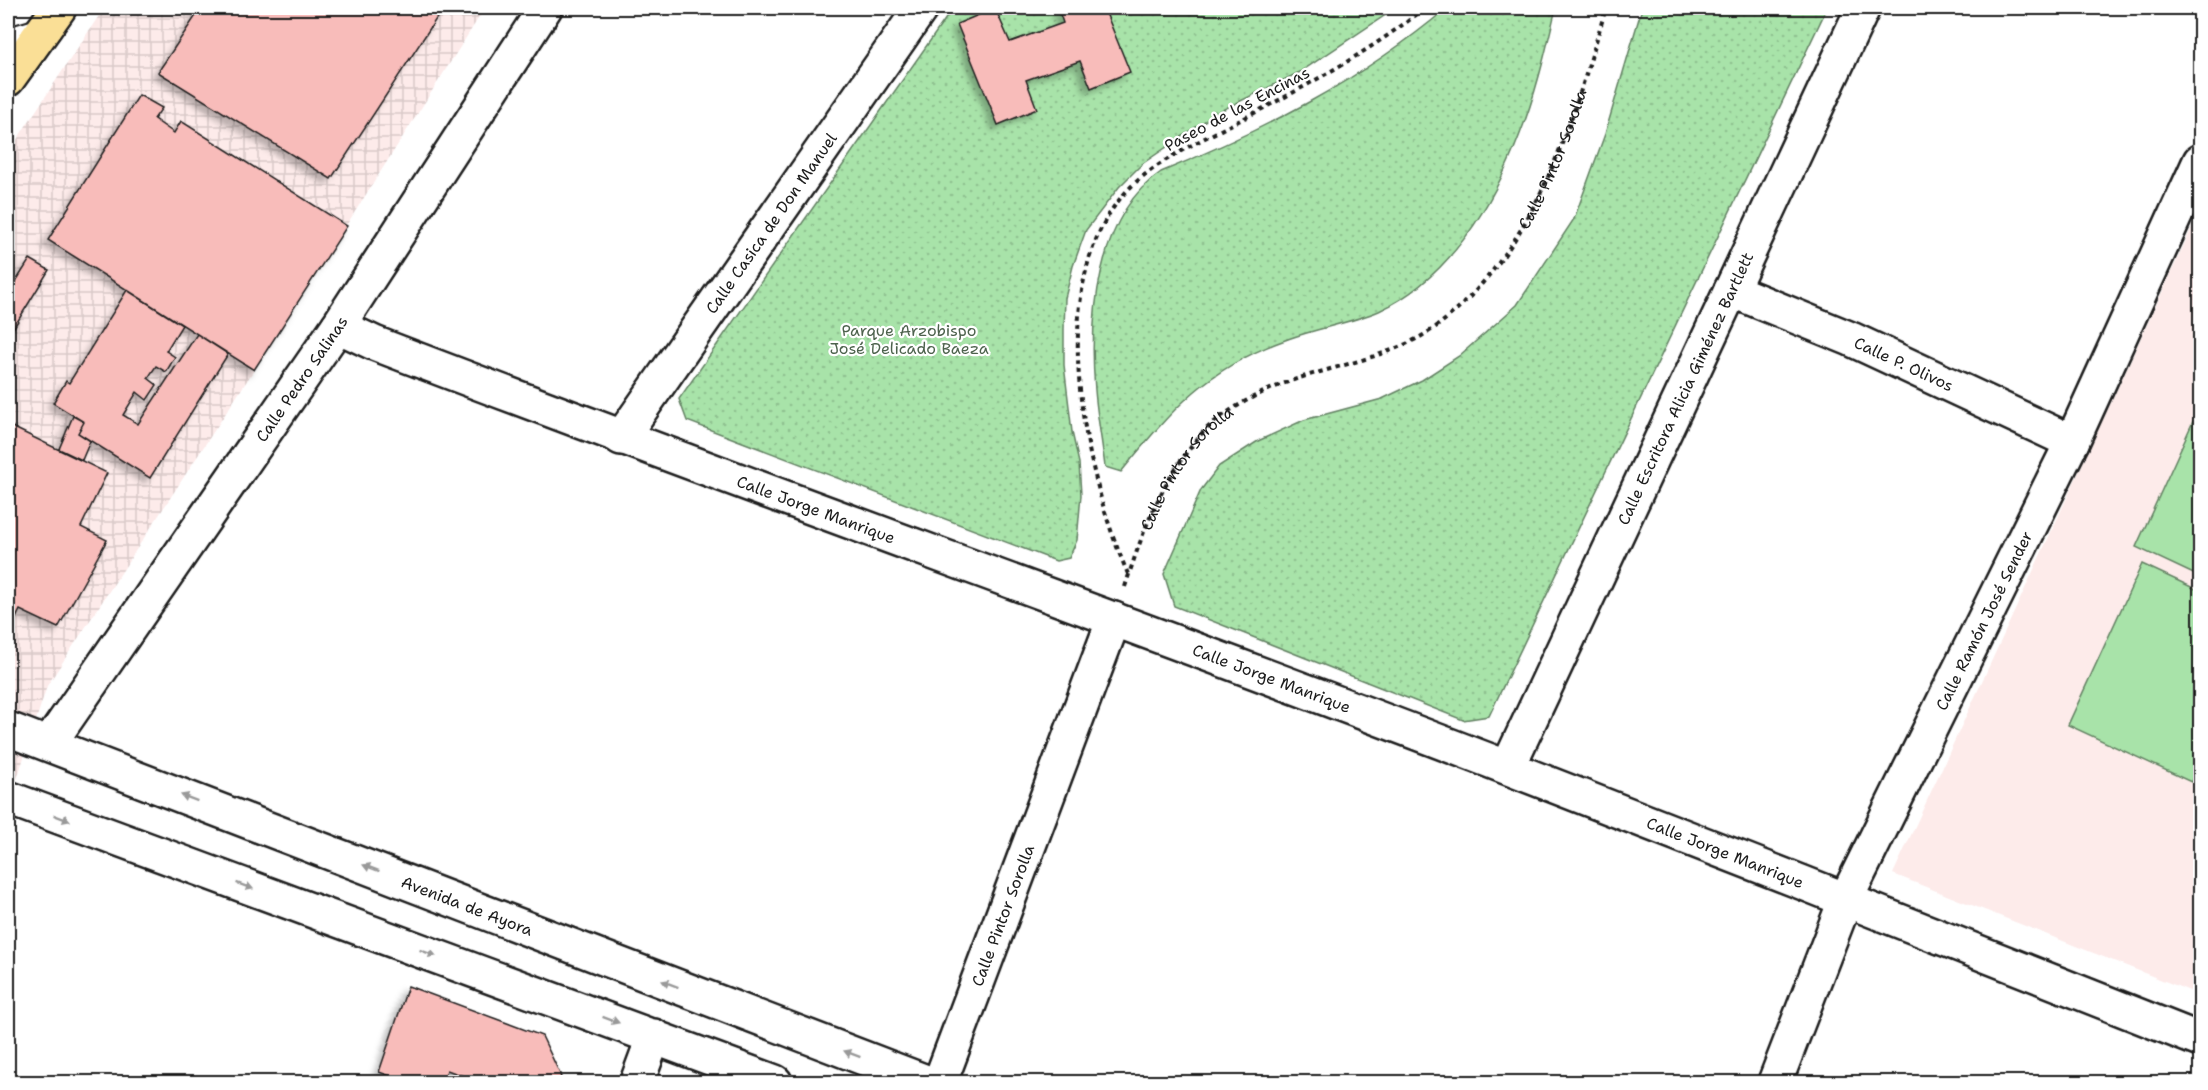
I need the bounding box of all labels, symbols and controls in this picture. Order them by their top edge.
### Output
street label: Paseo de las Encinas [1161,62,1313,156]
street label: Calle Pintor Sorolla [1513,87,1591,233]
street label: Calle Casica de Don Manuel [701,128,841,318]
street label: Calle Escritora Alicia Giménez Bartlett [1612,249,1758,528]
street label: Calle Pedro Salinas [251,312,352,446]
park label: Parque Arzobispo José Delicado Baeza [829,320,989,359]
street label: Calle P. Olivos [1851,332,1957,396]
street label: Calle Pintor Sorolla [1135,401,1237,533]
street label: Calle Jorge Manrique [734,470,898,548]
street label: Calle Ramón José Sender [1931,527,2037,714]
street label: Calle Jorge Manrique [1190,639,1354,717]
one-way arrow [179,793,197,803]
street label: Calle Jorge Manrique [1644,812,1807,893]
one-way arrow [54,813,72,823]
street label: Calle Pintor Sorolla [966,842,1039,989]
one-way arrow [361,863,379,873]
street label: Avenida de Ayora [398,871,536,940]
one-way arrow [237,881,255,891]
one-way arrow [419,949,437,958]
one-way arrow [661,979,679,988]
one-way arrow [602,1016,620,1026]
one-way arrow [843,1049,861,1058]

